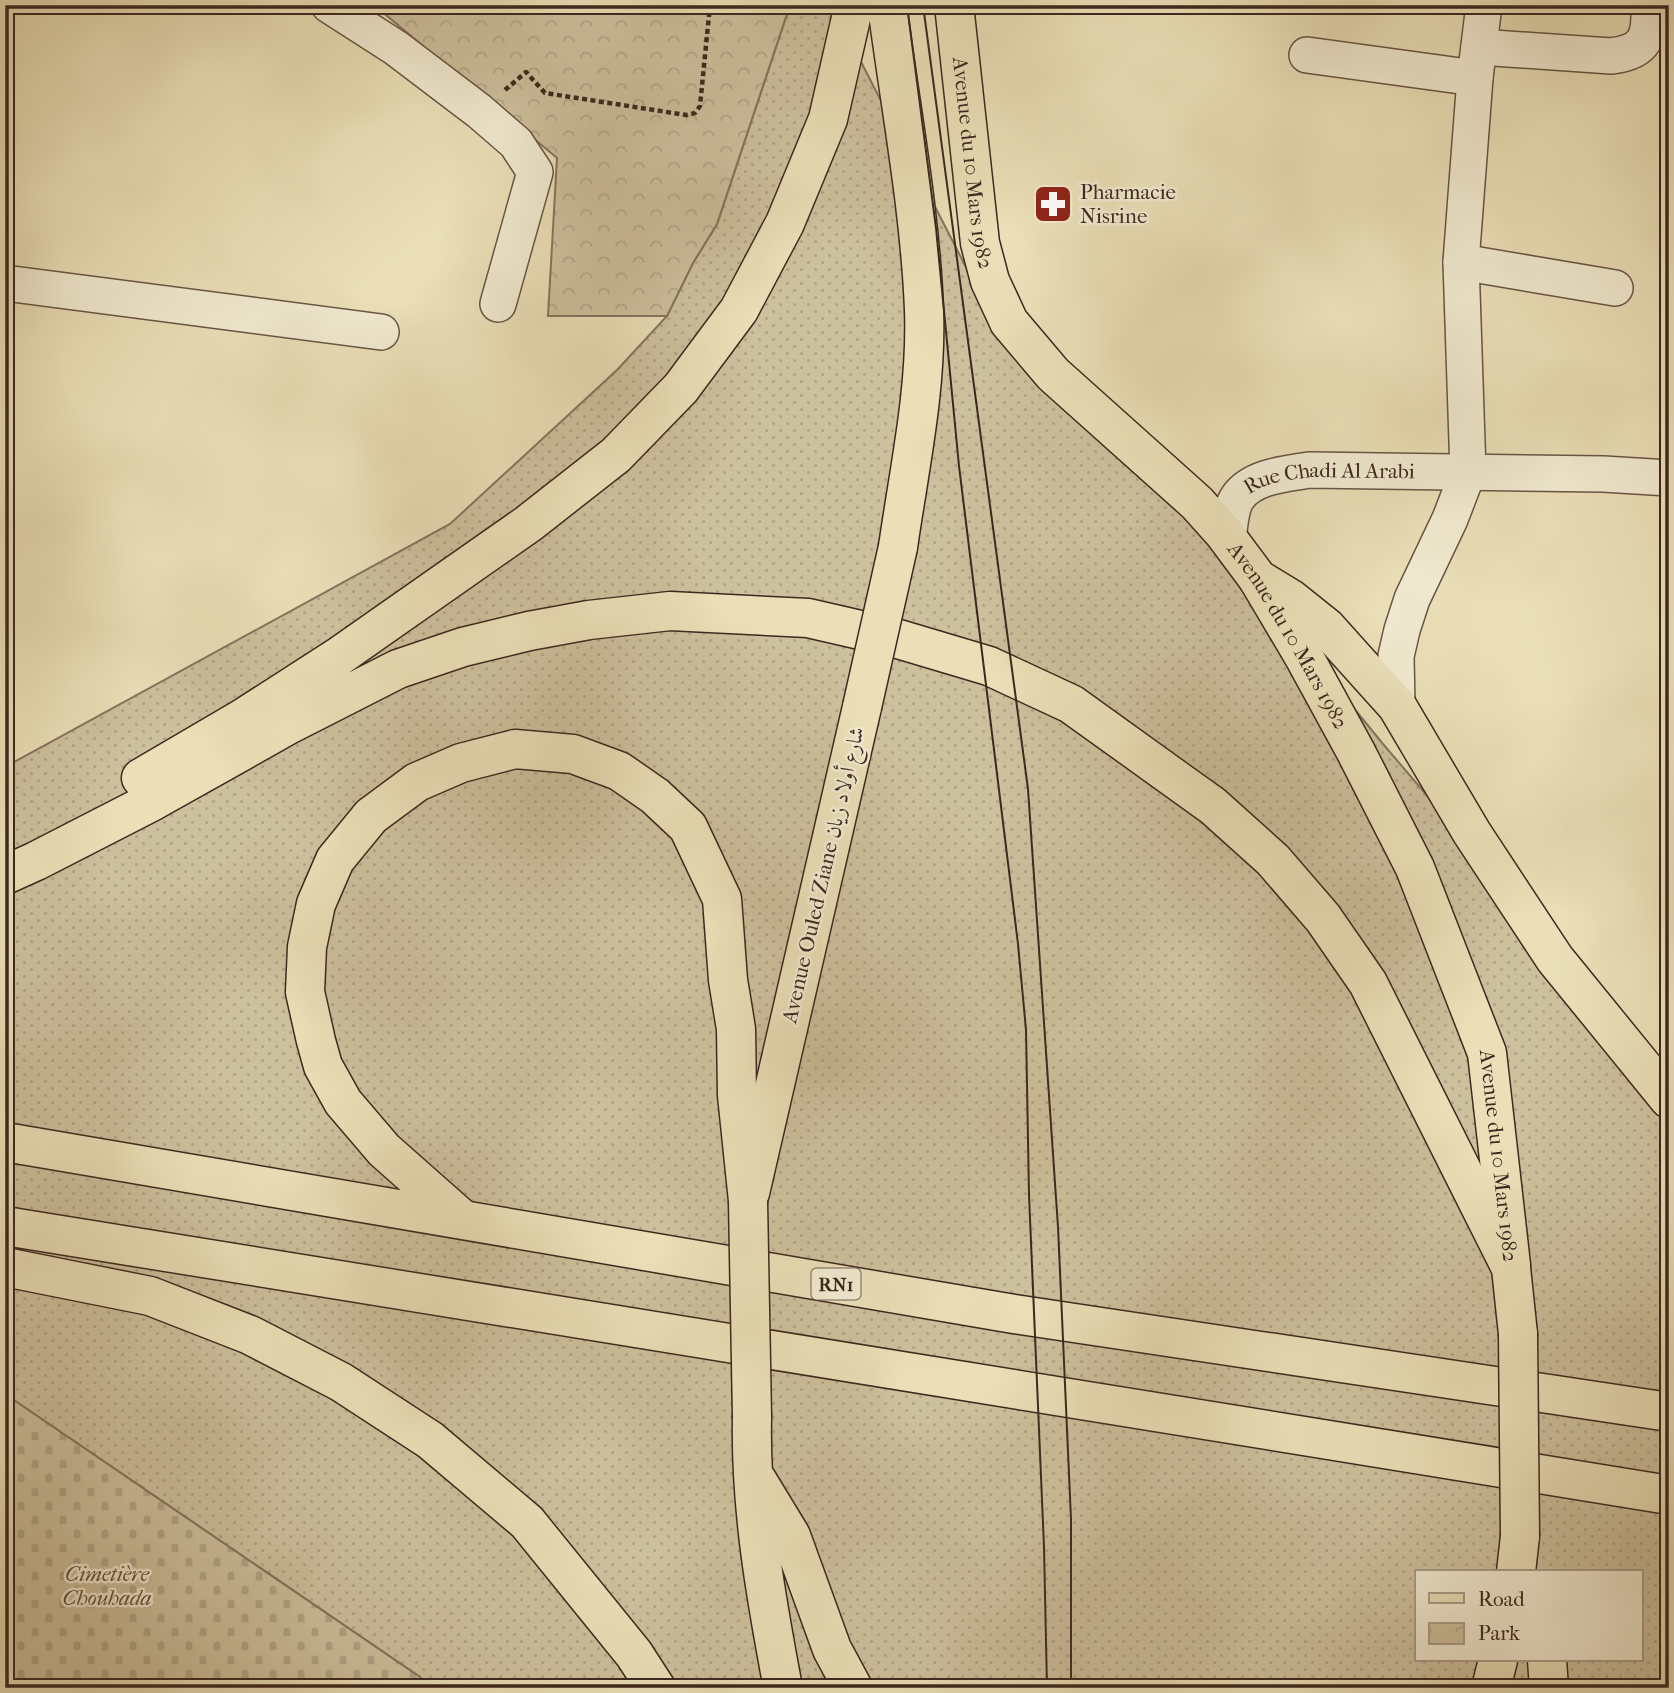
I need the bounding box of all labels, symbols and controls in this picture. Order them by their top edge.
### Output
street label: Avenue du 10 Mars 1982 [948,55,998,272]
place label: Pharmacie Nisrine [1080,180,1176,228]
pharmacy icon: Pharmacie Nisrine [1032,183,1074,225]
street label: Rue Chadi Al Arabi [1239,458,1415,499]
street label: Avenue du 10 Mars 1982 [1222,537,1353,733]
street label: Avenue Ouled Ziane شارع أولاد زيان [774,724,875,1028]
street label: Avenue du 10 Mars 1982 [1475,1047,1523,1264]
road number: RN1 [812,1268,860,1300]
park label: Cimetière Chouhada [62,1562,152,1610]
legend [1415,1570,1642,1662]
text: Road [1478,1587,1525,1611]
text: Park [1478,1621,1520,1645]

